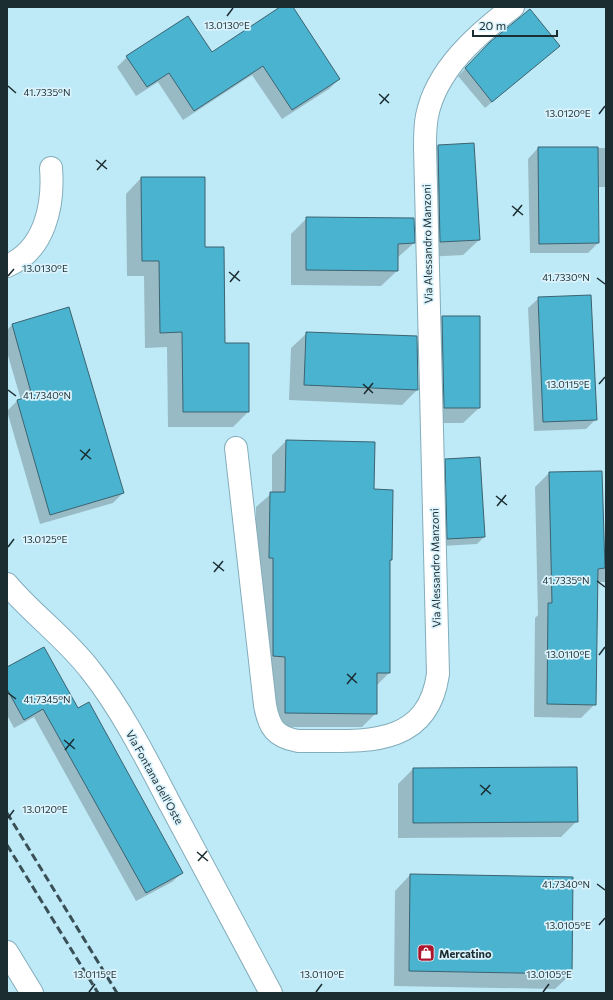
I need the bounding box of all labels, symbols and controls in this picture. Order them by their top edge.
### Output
scale bar [473,12,557,38]
text: 20 m [479,18,506,32]
text: 13.0130°E [204,19,250,31]
text: 41.7335°N [24,86,70,98]
text: 13.0120°E [545,107,591,119]
street label: Via Alessandro Manzoni [419,184,435,304]
text: 13.0130°E [22,262,68,274]
text: 41.7330°N [542,271,590,283]
text: 13.0115°E [546,378,590,390]
text: 41.7340°N [23,389,71,401]
street label: Via Alessandro Manzoni [427,508,443,628]
text: 13.0125°E [23,533,67,545]
text: 41.7335°N [543,574,589,586]
text: 13.0110°E [546,648,590,660]
text: 41.7345°N [23,693,71,705]
street label: Via Fontana dell'Oste [124,728,186,827]
text: 13.0120°E [22,803,68,815]
text: 41.7340°N [542,878,590,890]
text: 13.0105°E [545,919,591,931]
shop icon: Mercatino [416,943,436,963]
place label: Mercatino [439,947,492,960]
text: 13.0115°E [73,968,117,980]
text: 13.0110°E [300,968,344,980]
text: 13.0105°E [526,968,572,980]

